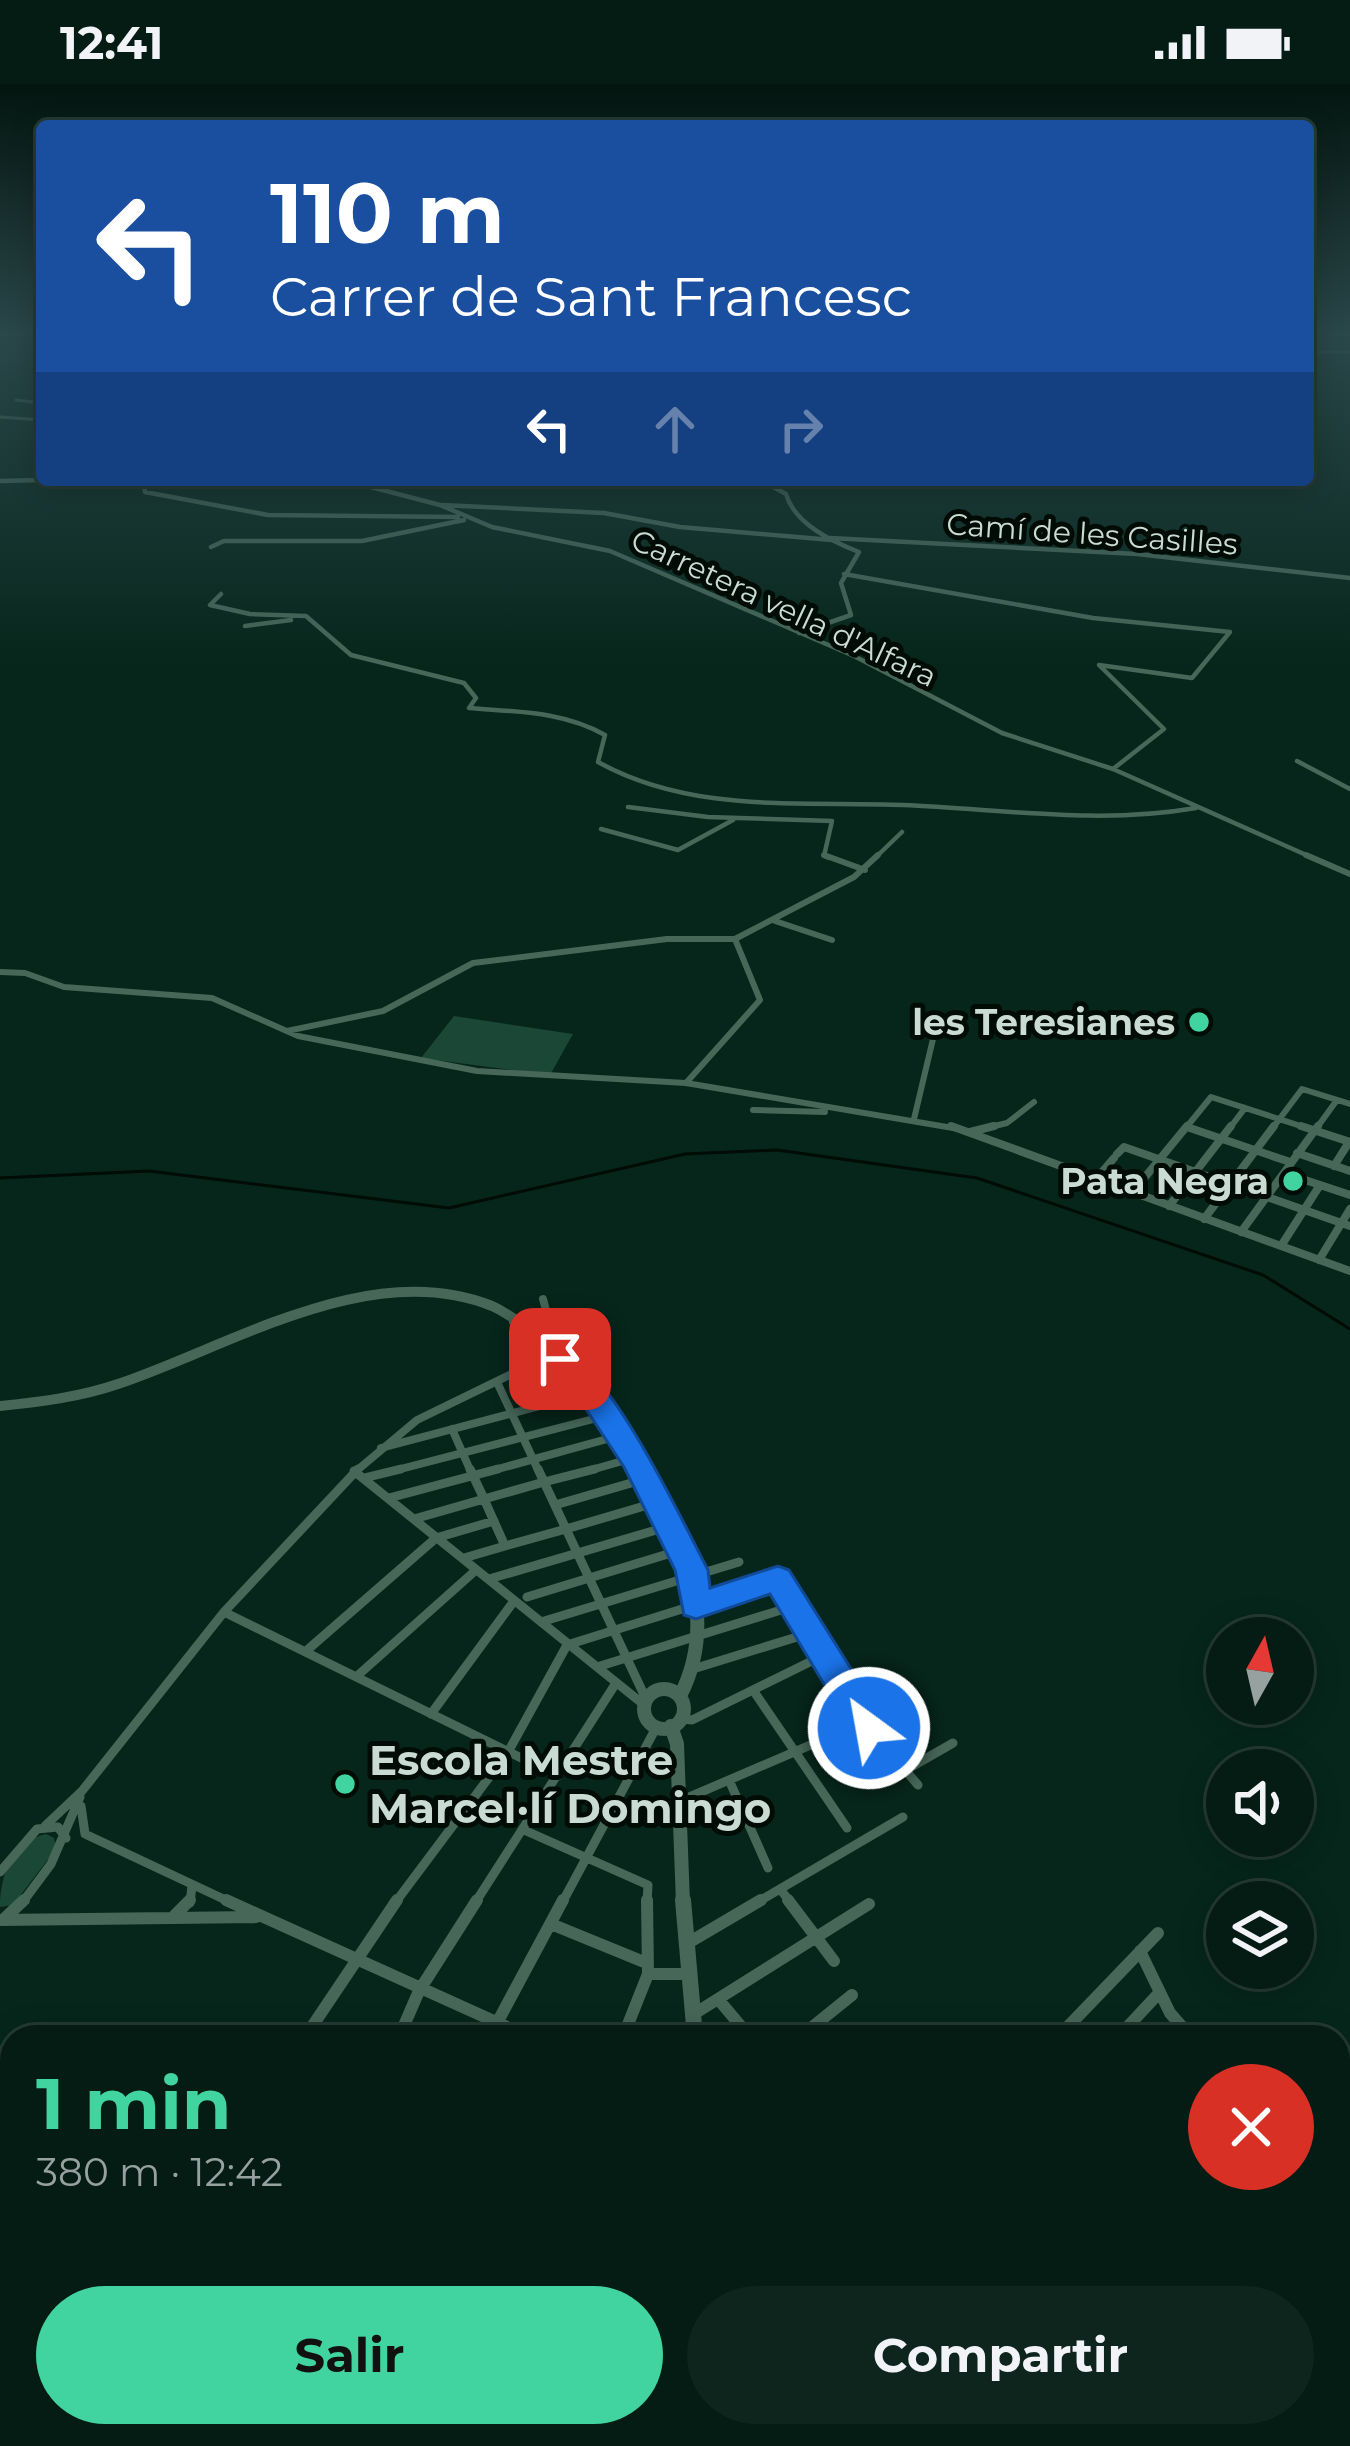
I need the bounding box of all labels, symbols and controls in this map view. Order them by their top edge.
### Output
text: 12:41 [60,15,164,70]
text: 110 m [270,162,505,264]
icon: left [72,168,228,324]
text: Carrer de Sant Francesc [270,264,912,330]
icon: left [516,396,582,462]
icon: ahead [642,396,708,462]
icon: right [768,396,834,462]
street label: Camí de les Casilles [945,505,1239,563]
street label: Carretera vella d'Alfara [625,521,943,695]
place label: les Teresianes [912,1000,1175,1044]
marker: les Teresianes [1186,1009,1212,1035]
place label: Pata Negra [1060,1159,1269,1203]
marker: Pata Negra [1280,1168,1306,1194]
pin [509,1308,611,1410]
icon: arrive [527,1326,593,1392]
north arrow [1206,1617,1314,1725]
map controls [1206,1617,1314,1989]
position arrow [806,1665,932,1791]
place label: Escola Mestre Marcel·lí Domingo [369,1734,771,1834]
button: sound [1206,1749,1314,1857]
marker: Escola Mestre Marcel·lí Domingo [332,1771,358,1797]
button: layers [1206,1881,1314,1989]
text: 1 min [36,2059,232,2147]
button: close [1188,2064,1314,2190]
text: 380 m · 12:42 [36,2148,283,2196]
button: Salir [36,2286,663,2424]
button: Compartir [687,2286,1314,2424]

